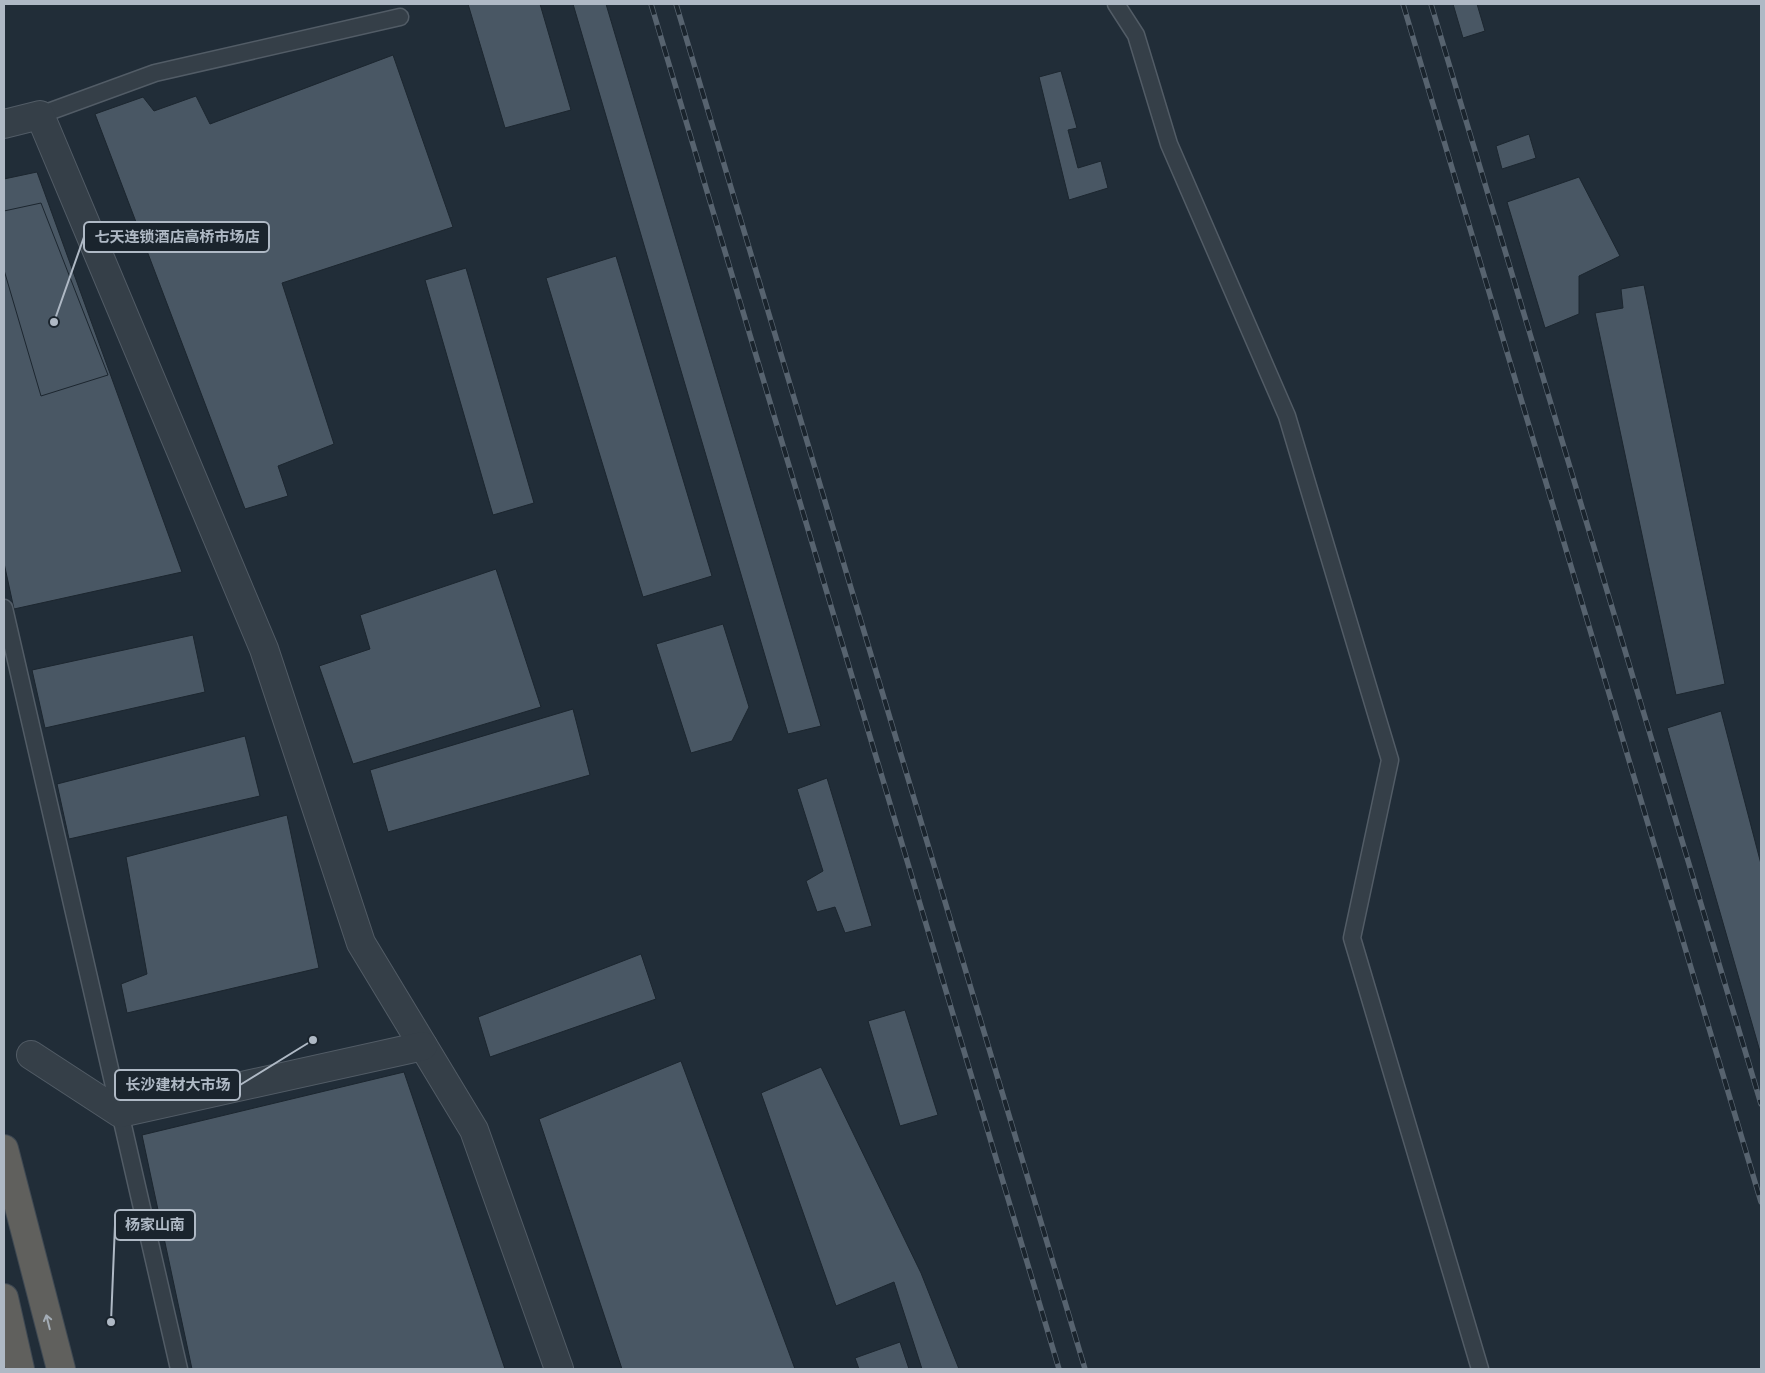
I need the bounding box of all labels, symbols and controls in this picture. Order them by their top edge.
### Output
callout: 七天连锁酒店高桥市场店 [84,222,269,252]
text: 七天连锁酒店高桥市场店 [94,227,260,247]
callout: 长沙建材大市场 [115,1070,240,1100]
text: 长沙建材大市场 [125,1075,231,1095]
callout: 杨家山南 [115,1210,195,1240]
text: 杨家山南 [125,1215,185,1235]
one-way arrow [43,1315,53,1331]

